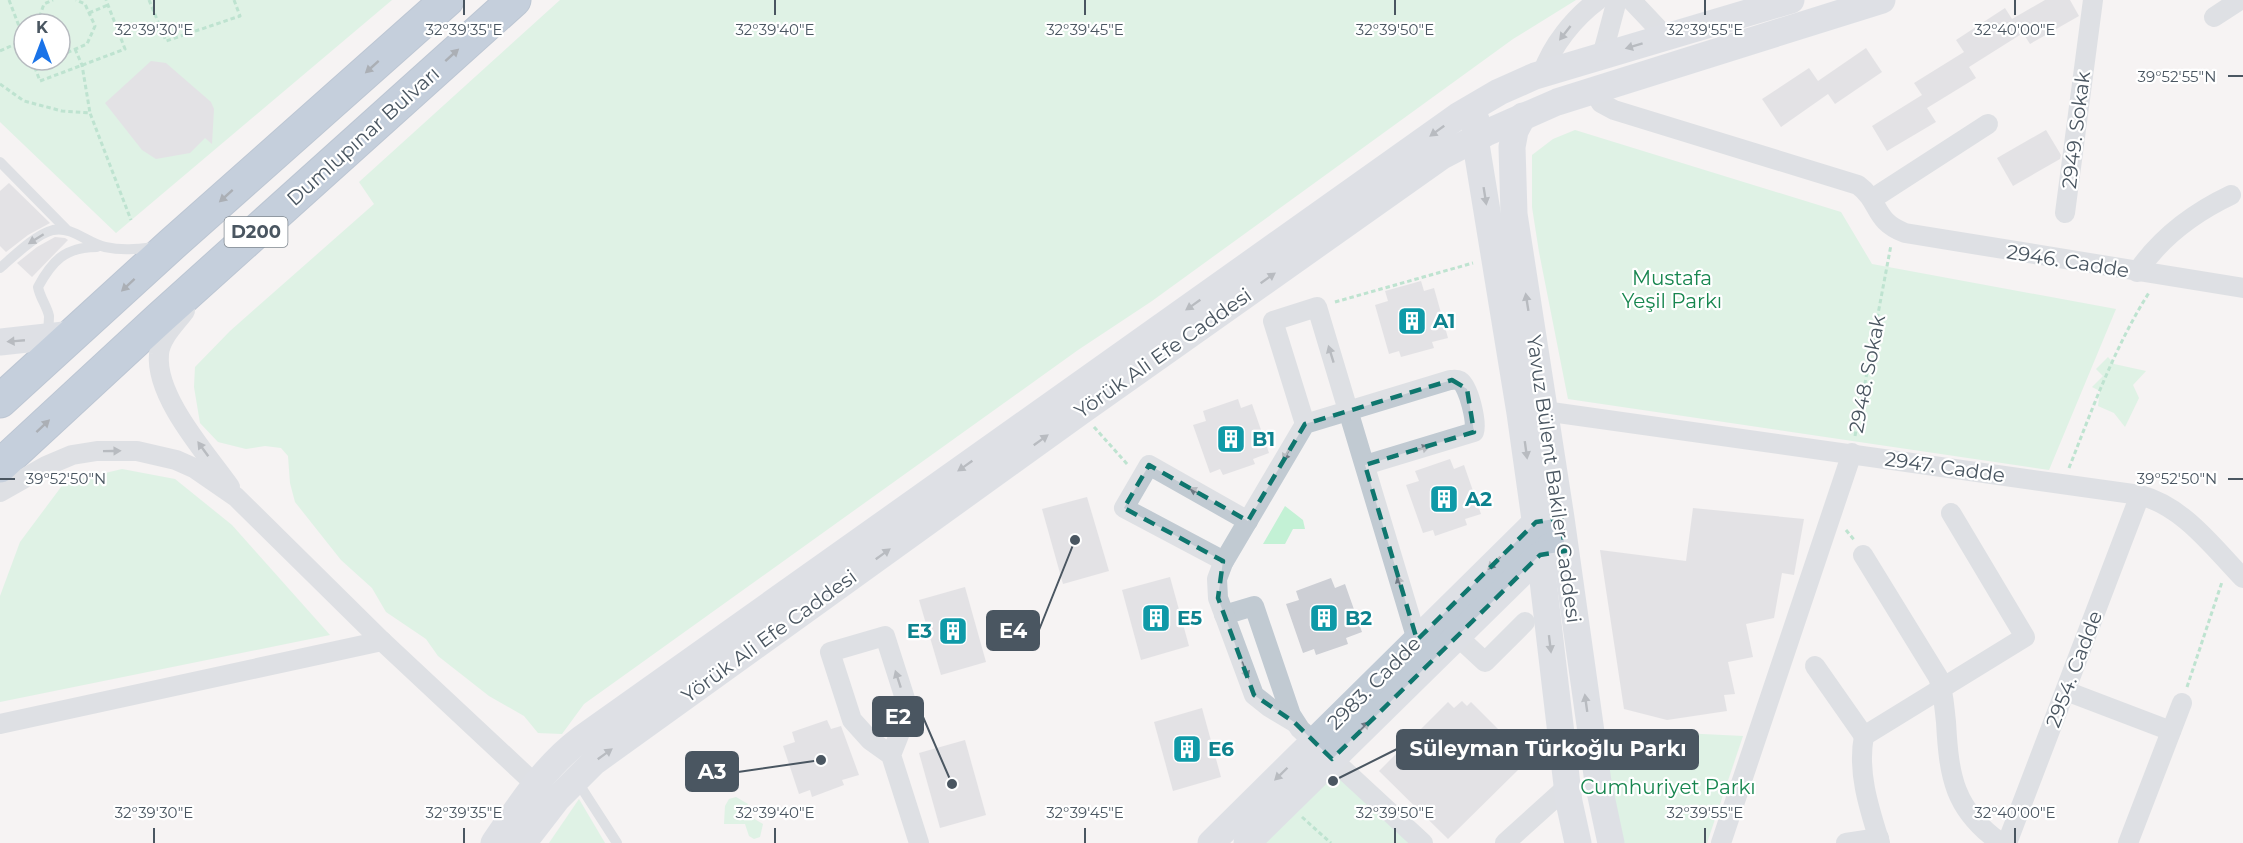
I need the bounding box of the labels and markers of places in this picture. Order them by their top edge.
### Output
building icon: A1 [1396,305,1428,337]
place label: A1 [1432,309,1455,333]
building icon: B1 [1215,423,1247,455]
place label: B1 [1252,427,1275,451]
building icon: A2 [1428,483,1460,515]
place label: A2 [1464,487,1492,511]
building icon: E5 [1140,602,1172,634]
building icon: B2 [1308,602,1340,634]
place label: E5 [1177,606,1202,630]
place label: B2 [1345,606,1372,630]
callout: E4 [987,611,1039,650]
building icon: E3 [937,615,969,647]
place label: E3 [907,619,932,643]
callout: E2 [873,697,923,736]
callout: Süleyman Türkoğlu Parkı [1397,730,1698,769]
building icon: E6 [1171,733,1203,765]
place label: E6 [1208,737,1234,761]
callout: A3 [686,752,738,791]

